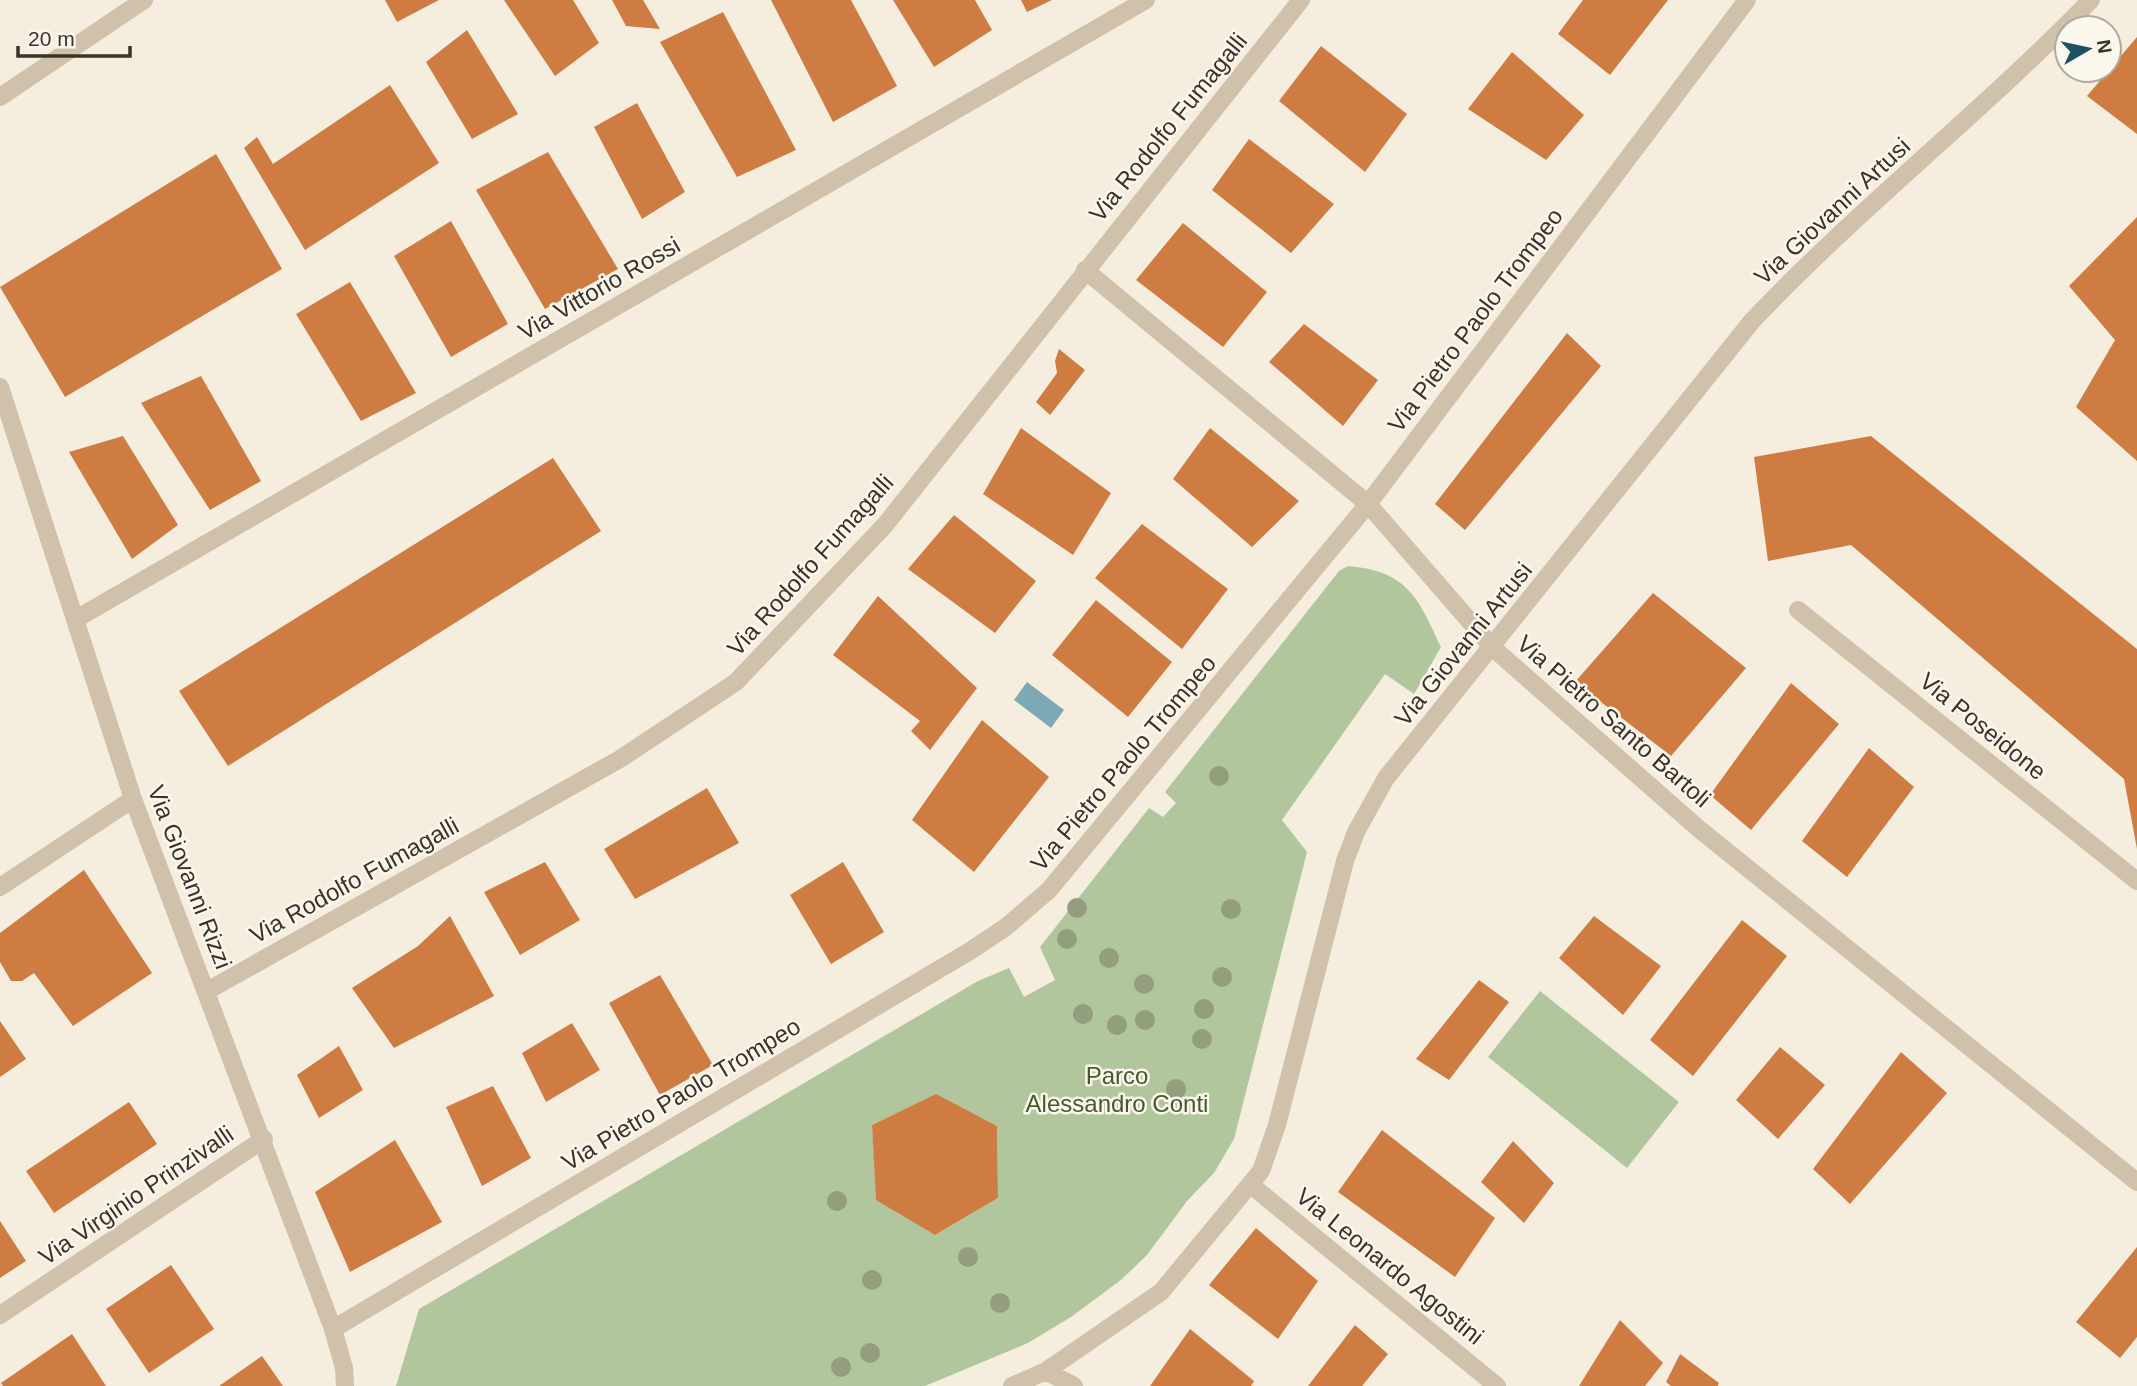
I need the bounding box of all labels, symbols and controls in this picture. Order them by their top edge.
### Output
scale bar [18,14,130,58]
north arrow [2053,14,2123,84]
text: 20 m [28,27,75,50]
street label: Via Rodolfo Fumagalli [1084,27,1252,227]
text: N [2093,38,2116,55]
street label: Via Giovanni Artusi [1749,132,1915,290]
street label: Via Pietro Paolo Trompeo [1382,203,1568,437]
street label: Via Vittorio Rossi [513,231,685,345]
street label: Via Rodolfo Fumagalli [722,469,898,661]
street label: Via Giovanni Artusi [1389,557,1537,731]
street label: Via Pietro Santo Bartoli [1512,630,1716,812]
street label: Via Pietro Paolo Trompeo [1025,650,1221,876]
street label: Via Poseidone [1915,667,2051,785]
street label: Via Giovanni Rizzi [143,781,237,973]
street label: Via Rodolfo Fumagalli [245,811,463,949]
street label: Via Pietro Paolo Trompeo [557,1012,805,1176]
park label: Parco Alessandro Conti [1026,1062,1208,1117]
street label: Via Virginio Prinzivalli [34,1120,238,1270]
street label: Via Leonardo Agostini [1291,1182,1489,1350]

